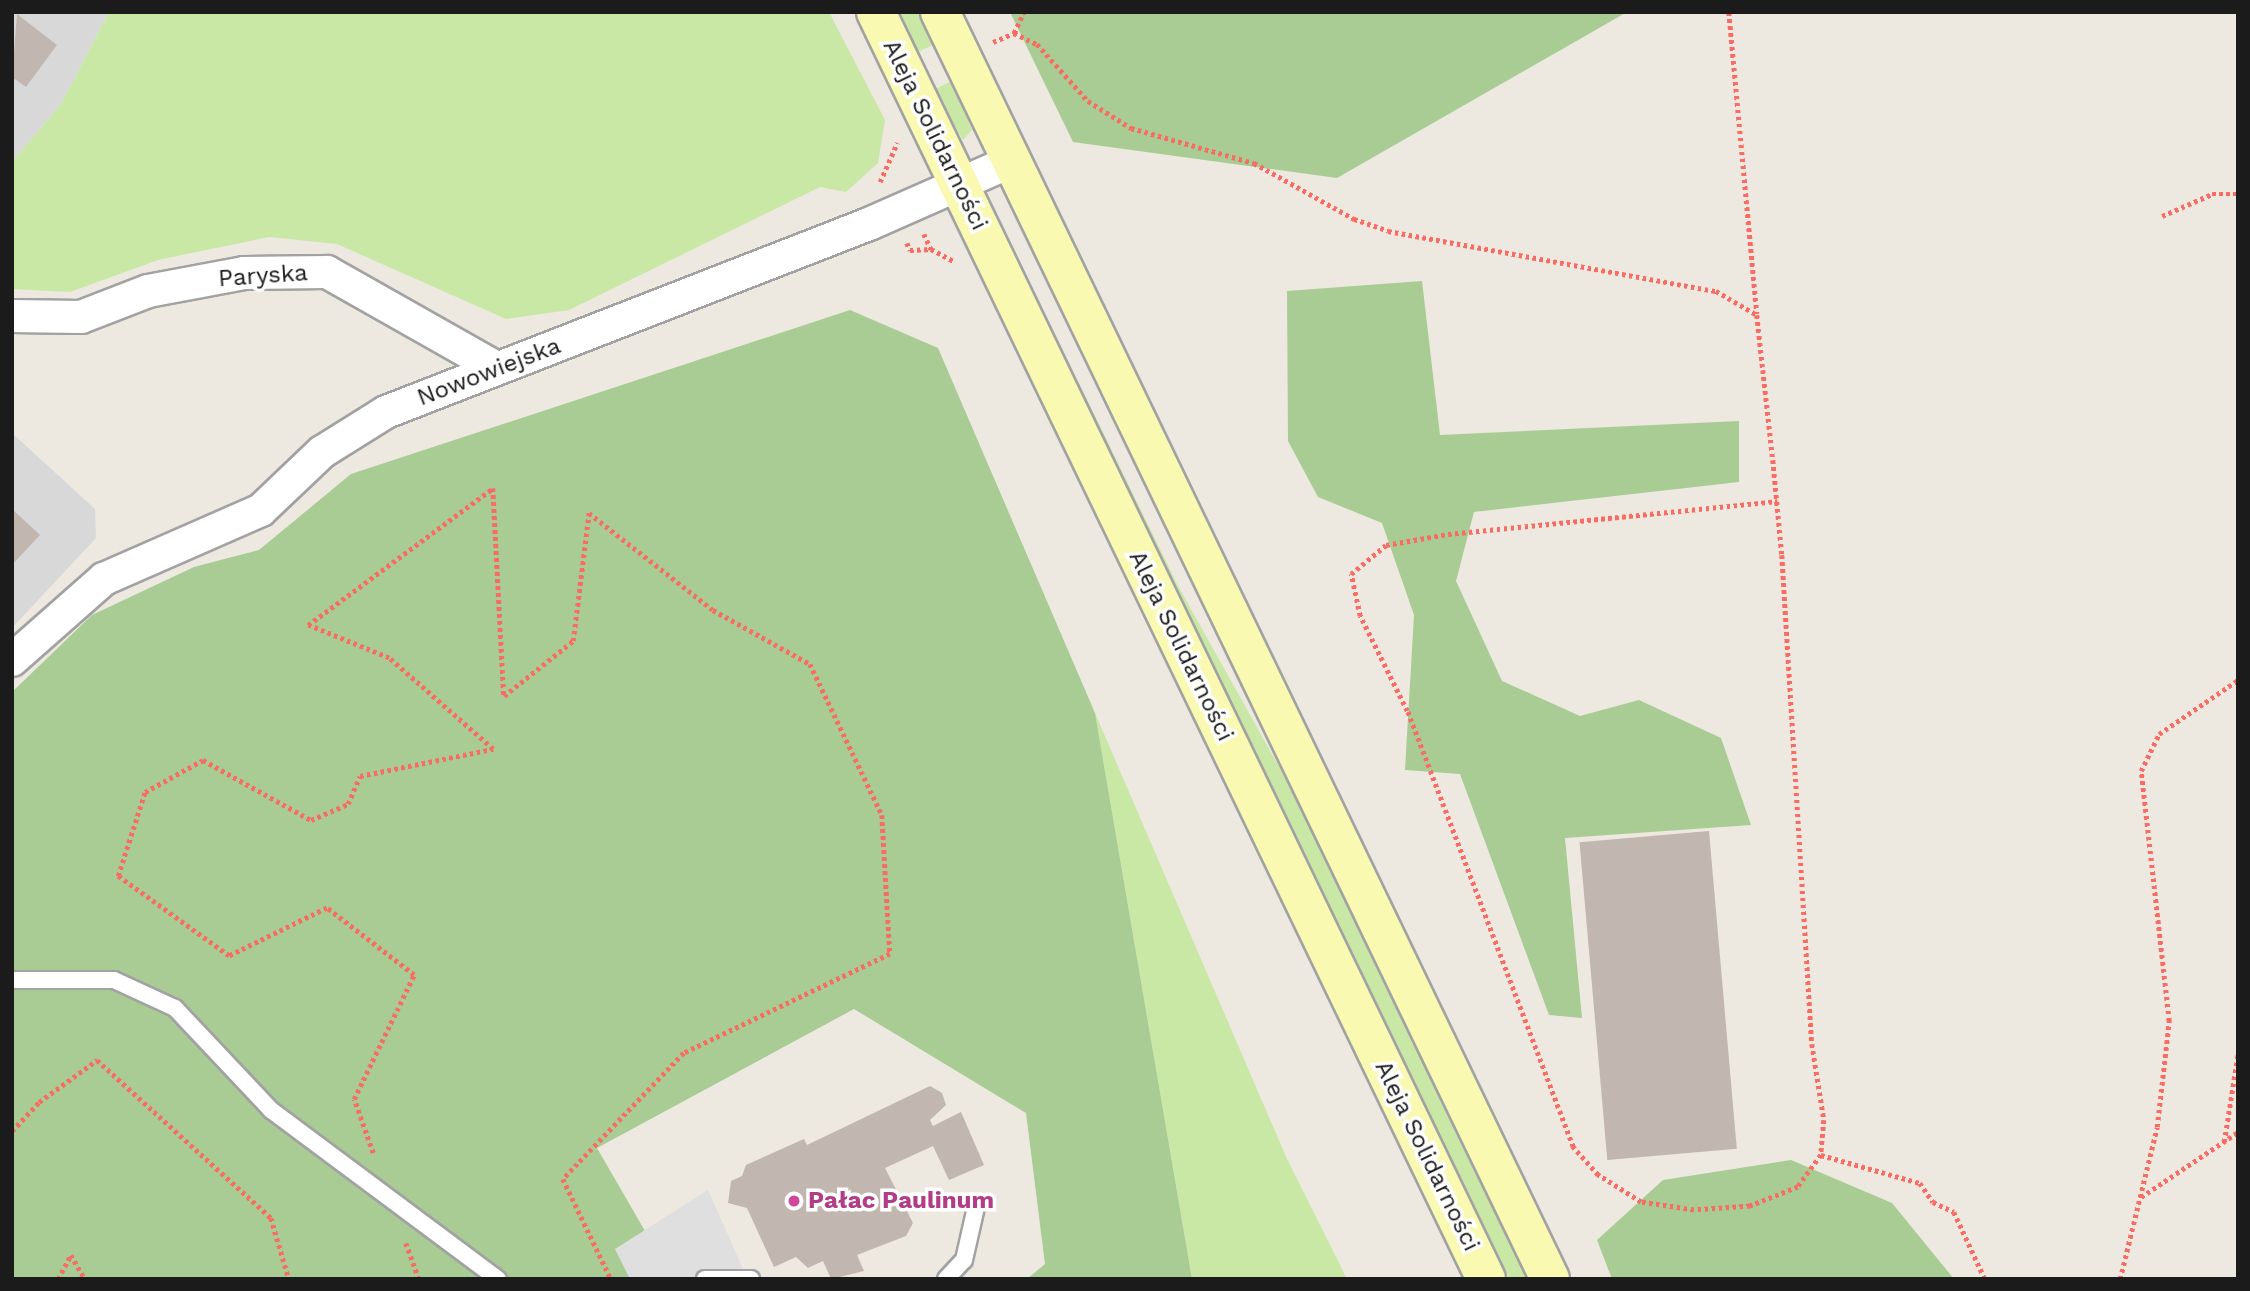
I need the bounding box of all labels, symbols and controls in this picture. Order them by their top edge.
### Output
street label: Aleja Solidarności [876,35,994,235]
street label: Paryska [217,259,309,293]
street label: Nowowiejska [413,331,565,413]
street label: Aleja Solidarności [1122,546,1240,746]
street label: Aleja Solidarności [1368,1056,1486,1256]
place label: Pałac Paulinum [808,1187,994,1215]
marker: Pałac Paulinum [786,1193,802,1209]

